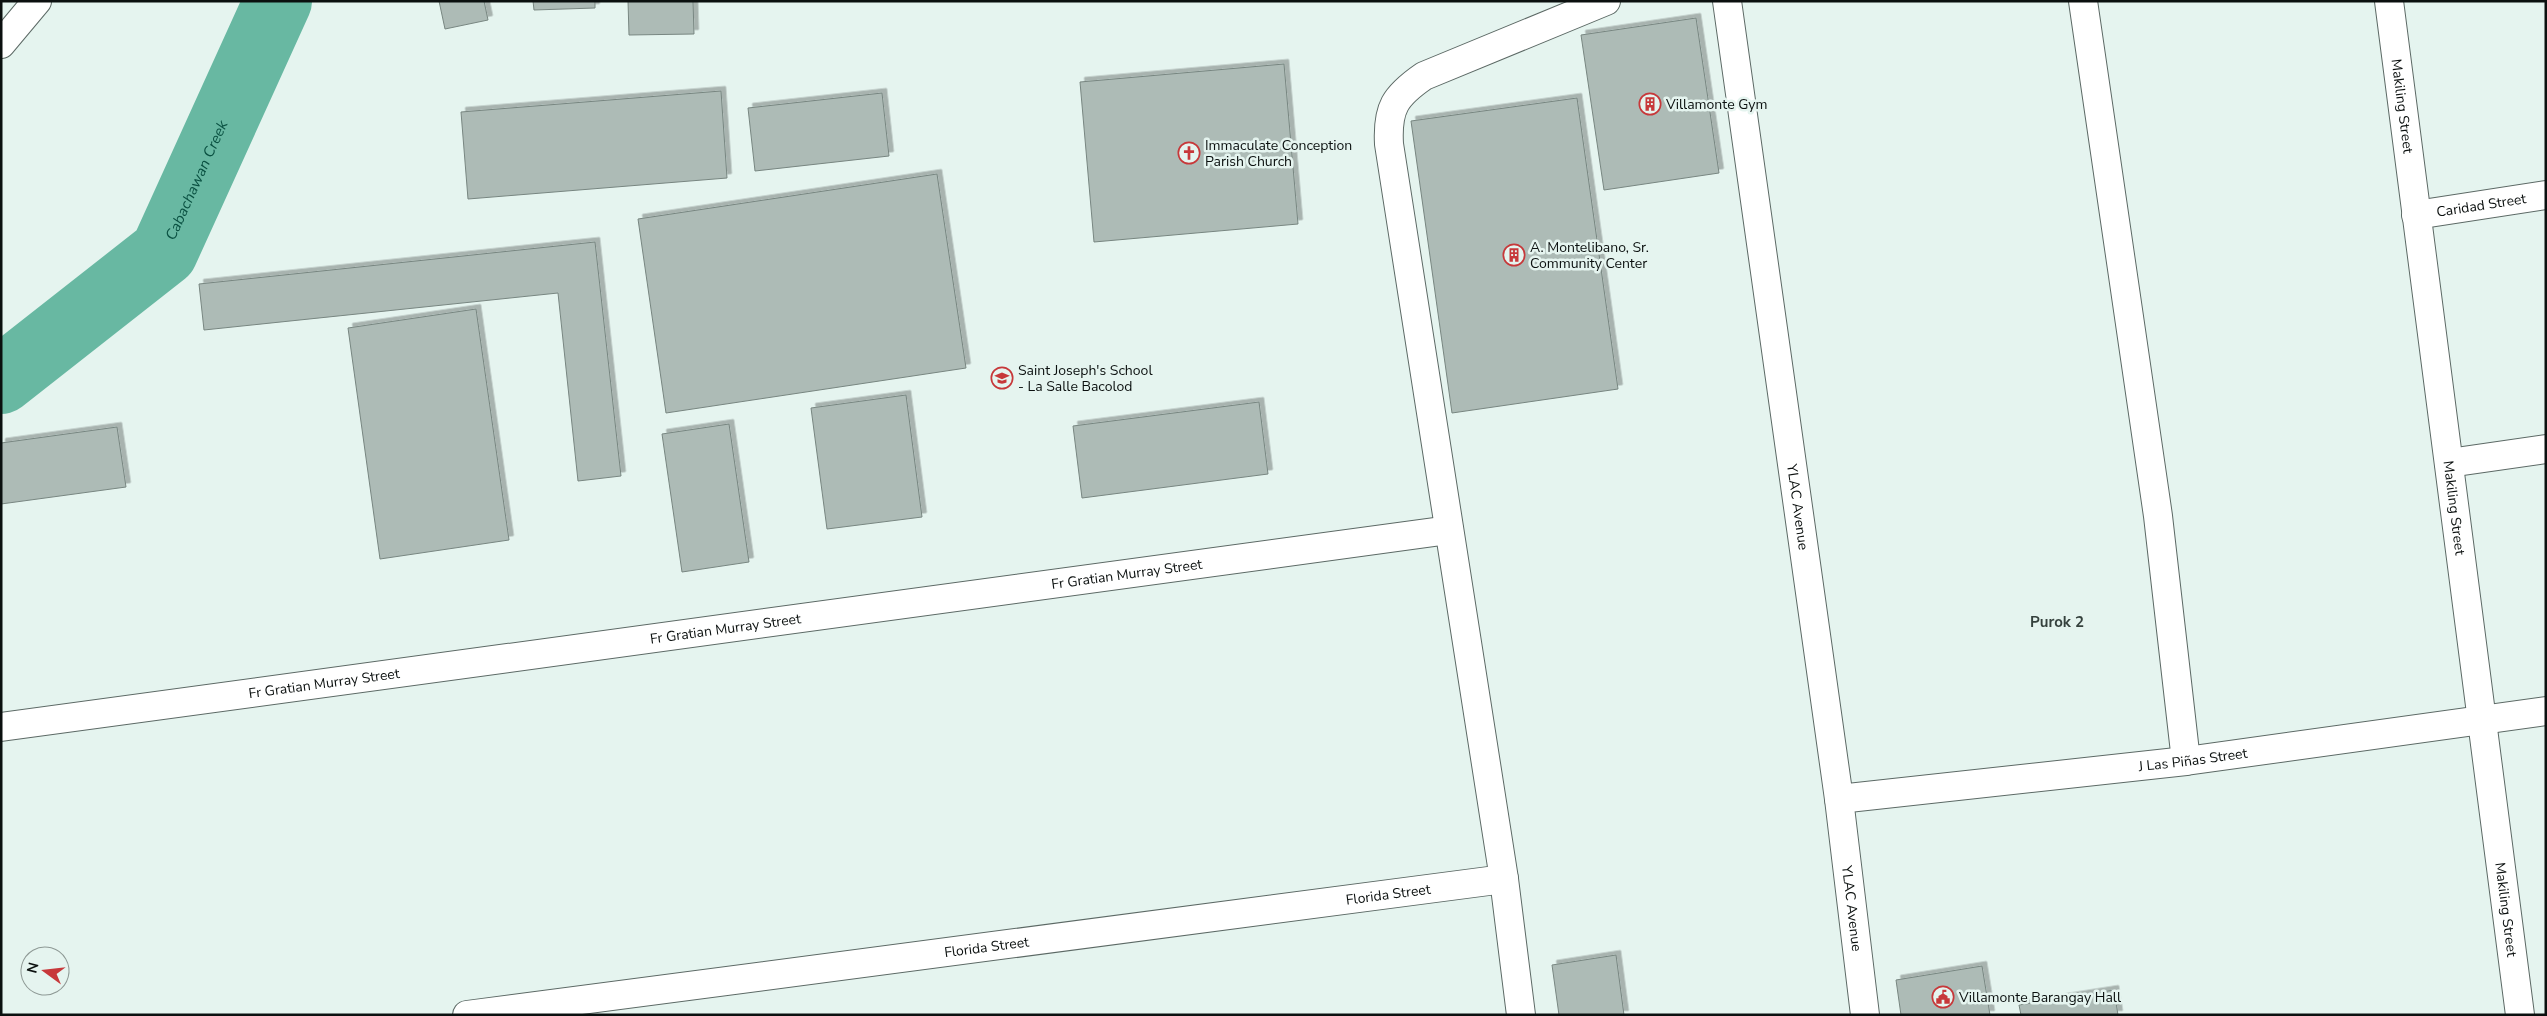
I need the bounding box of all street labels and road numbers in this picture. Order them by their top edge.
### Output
street label: Makiling Street [2387,58,2418,155]
street label: Caridad Street [2435,189,2528,222]
street label: Makiling Street [2438,459,2470,556]
street label: YLAC Avenue [1782,462,1813,551]
street label: Fr Gratian Murray Street [1050,555,1203,594]
street label: Fr Gratian Murray Street [649,609,802,649]
street label: Fr Gratian Murray Street [247,664,401,703]
street label: J Las Piñas Street [2136,744,2249,776]
street label: Makiling Street [2490,861,2521,958]
street label: YLAC Avenue [1837,863,1866,953]
street label: Florida Street [1345,880,1432,910]
street label: Florida Street [943,932,1030,962]

